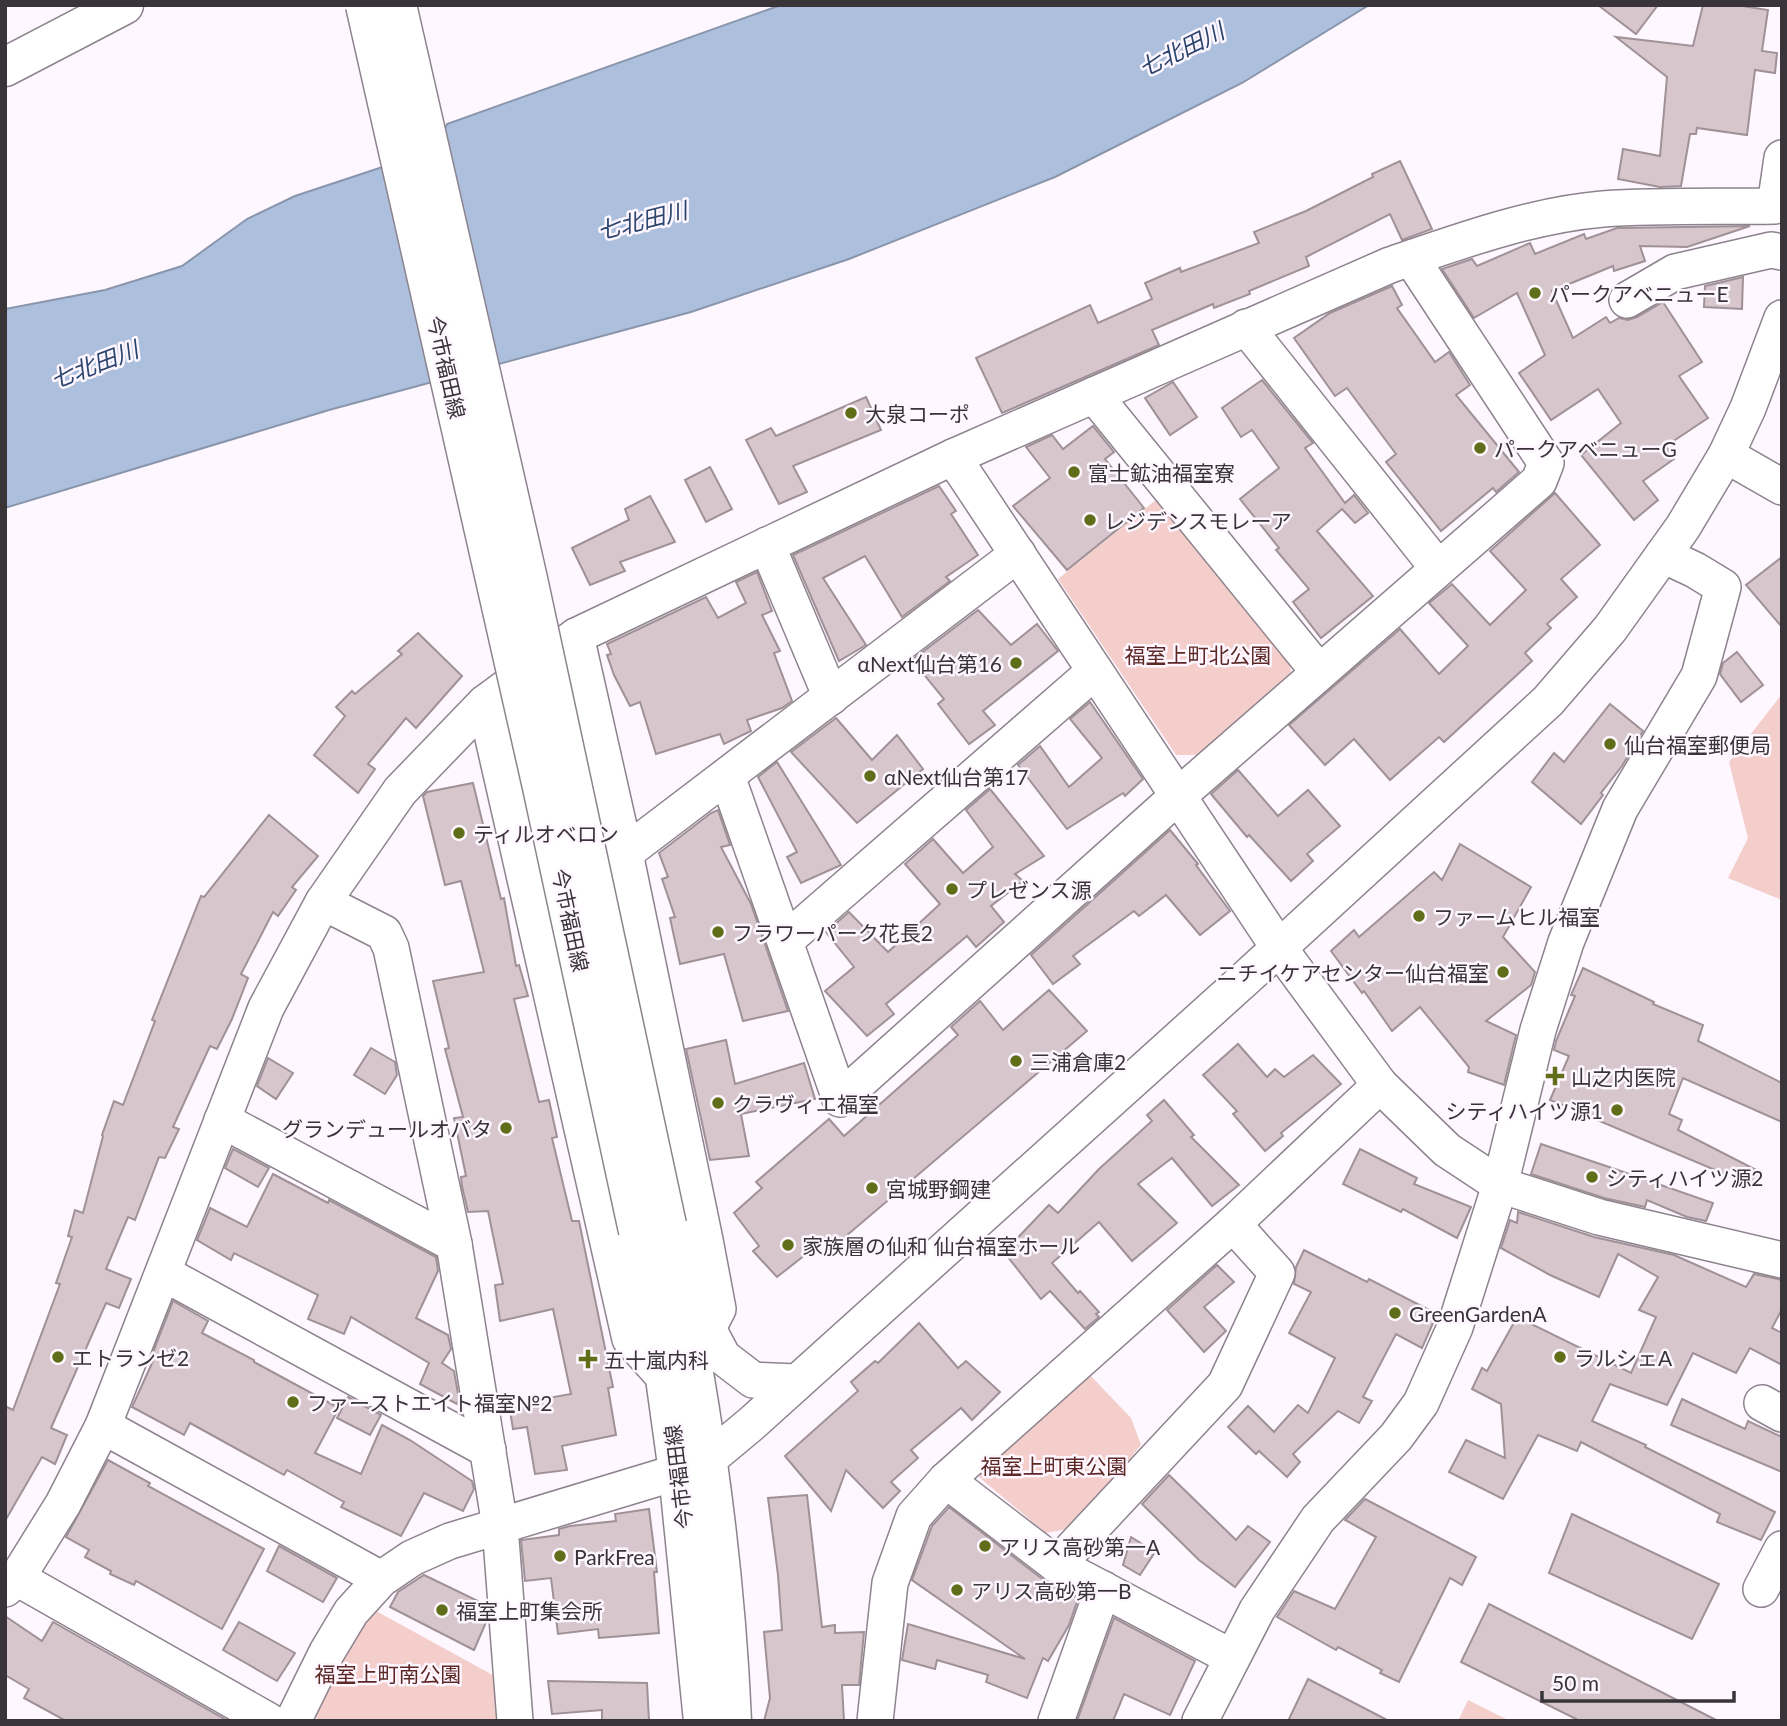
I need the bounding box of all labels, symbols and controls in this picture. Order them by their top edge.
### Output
water label: 七北田川 [1134,15,1231,82]
water label: 七北田川 [594,195,693,245]
place label: パークアベニューE [1549,281,1729,306]
marker: パークアベニューE [1527,285,1543,301]
street label: 今市福田線 [423,313,471,421]
water label: 七北田川 [46,333,145,394]
place label: 大泉コーポ [865,401,970,426]
marker: 大泉コーポ [843,405,859,421]
place label: パークアベニューG [1494,436,1677,461]
marker: パークアベニューG [1472,440,1488,456]
place label: 富士鉱油福室寮 [1088,460,1235,485]
marker: 富士鉱油福室寮 [1066,464,1082,480]
place label: レジデンスモレーア [1104,508,1292,533]
marker: レジデンスモレーア [1082,512,1098,528]
park label: 福室上町北公園 [1125,642,1272,667]
place label: αNext仙台第16 [858,651,1002,676]
marker: αNext仙台第16 [1008,655,1024,671]
place label: 仙台福室郵便局 [1624,732,1771,757]
marker: 仙台福室郵便局 [1602,736,1618,752]
place label: αNext仙台第17 [884,764,1028,789]
marker: αNext仙台第17 [862,768,878,784]
place label: ティルオベロン [473,821,619,846]
marker: ティルオベロン [451,825,467,841]
street label: 今市福田線 [548,866,594,974]
place label: プレゼンス源 [966,877,1092,902]
marker: プレゼンス源 [944,881,960,897]
place label: ファームヒル福室 [1433,904,1600,929]
marker: ファームヒル福室 [1411,908,1427,924]
place label: フラワーパーク花長2 [732,920,933,945]
marker: フラワーパーク花長2 [710,924,726,940]
place label: ニチイケアセンター仙台福室 [1216,960,1489,985]
marker: ニチイケアセンター仙台福室 [1495,964,1511,980]
place label: 三浦倉庫2 [1030,1049,1126,1074]
marker: 三浦倉庫2 [1008,1053,1024,1069]
place label: 山之内医院 [1571,1064,1676,1089]
marker: 山之内医院 [1545,1066,1565,1086]
place label: クラヴィエ福室 [732,1091,879,1116]
marker: クラヴィエ福室 [710,1095,726,1111]
place label: シティハイツ源1 [1446,1098,1603,1123]
marker: シティハイツ源1 [1609,1102,1625,1118]
place label: グランデュールオバタ [282,1116,492,1141]
marker: グランデュールオバタ [498,1120,514,1136]
place label: シティハイツ源2 [1606,1165,1764,1190]
marker: シティハイツ源2 [1584,1169,1600,1185]
place label: 宮城野鋼建 [886,1176,991,1201]
marker: 宮城野鋼建 [864,1180,880,1196]
place label: 家族層の仙和 仙台福室ホール [802,1233,1080,1258]
marker: 家族層の仙和 仙台福室ホール [780,1237,796,1253]
place label: GreenGardenA [1409,1301,1548,1326]
marker: GreenGardenA [1387,1305,1403,1321]
place label: エトランゼ2 [72,1345,189,1370]
place label: ラルシェA [1574,1345,1673,1370]
place label: 五十嵐内科 [604,1347,709,1372]
marker: エトランゼ2 [50,1349,66,1365]
marker: 五十嵐内科 [578,1349,598,1369]
marker: ラルシェA [1552,1349,1568,1365]
place label: ファーストエイト福室№2 [307,1390,552,1415]
marker: ファーストエイト福室№2 [285,1394,301,1410]
street label: 今市福田線 [659,1423,697,1531]
park label: 福室上町東公園 [981,1453,1128,1478]
place label: アリス高砂第一A [999,1534,1161,1559]
marker: アリス高砂第一A [977,1538,993,1554]
place label: ParkFrea [574,1544,655,1569]
marker: ParkFrea [552,1548,568,1564]
place label: アリス高砂第一B [971,1578,1132,1603]
marker: アリス高砂第一B [949,1582,965,1598]
place label: 福室上町集会所 [456,1598,603,1623]
marker: 福室上町集会所 [434,1602,450,1618]
scale bar [1542,1660,1734,1704]
park label: 福室上町南公園 [315,1661,462,1686]
text: 50 m [1552,1670,1599,1695]

